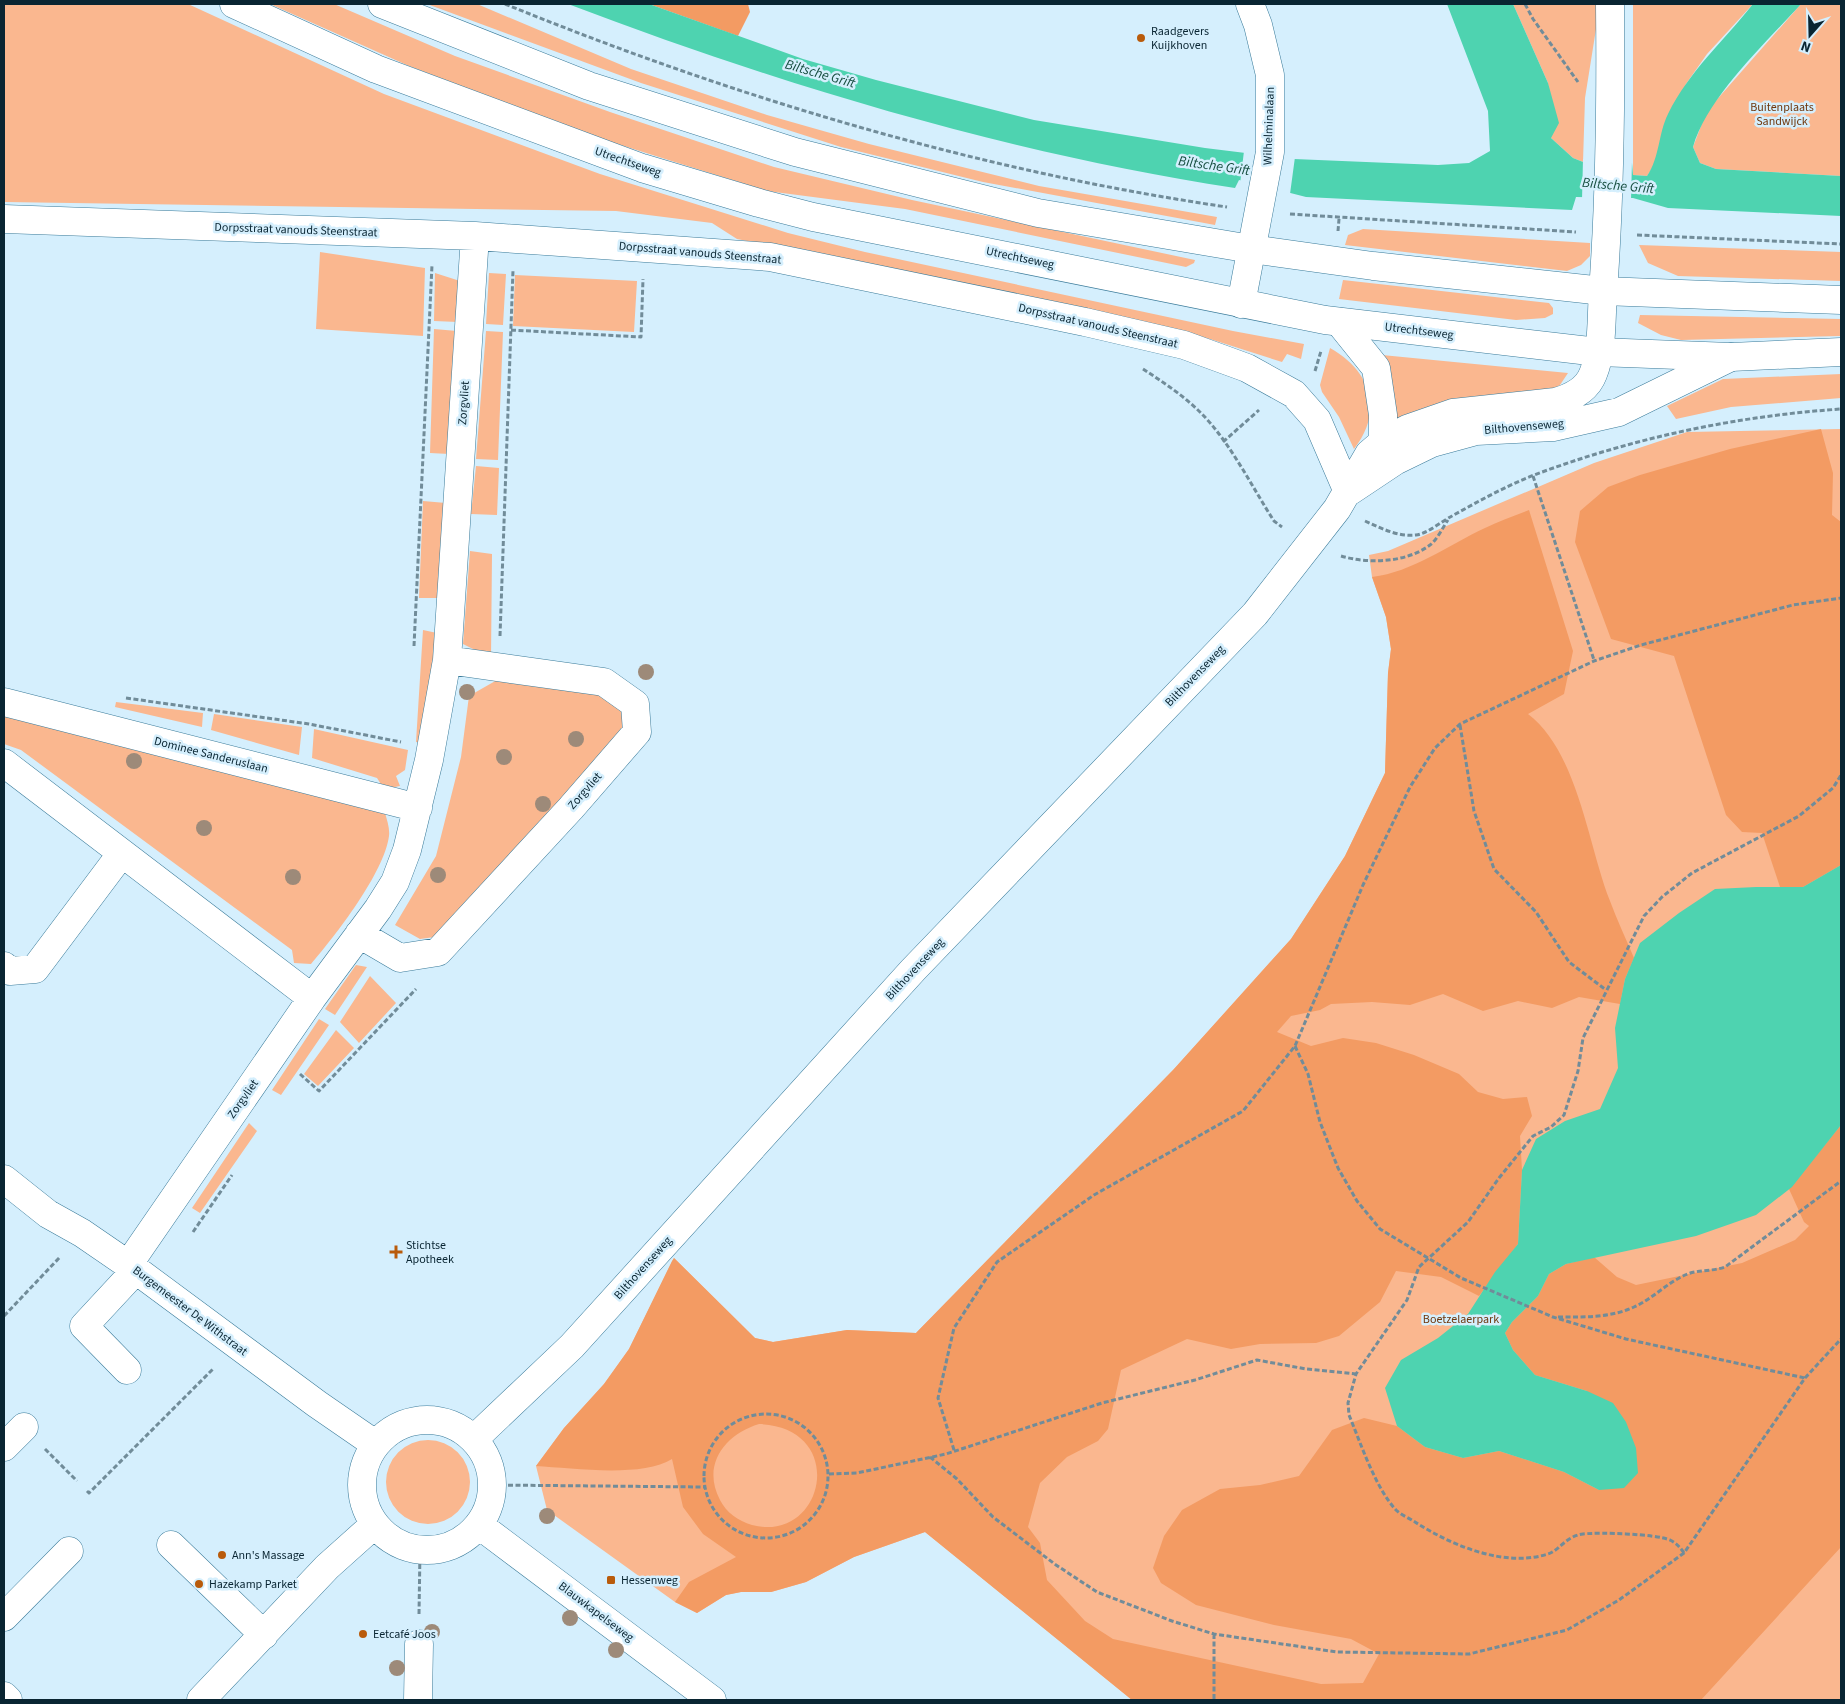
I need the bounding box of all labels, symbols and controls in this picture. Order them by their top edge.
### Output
north arrow [1785,10,1835,60]
place label: Raadgevers Kuijkhoven [1151,23,1209,54]
marker: Raadgevers Kuijkhoven [1135,32,1147,44]
text: N [1798,35,1814,57]
water label: Biltsche Grift [783,54,858,94]
street label: Wilhelminalaan [1259,87,1279,165]
park label: Buitenplaats Sandwijck [1750,99,1814,130]
street label: Utrechtseweg [592,143,664,181]
water label: Biltsche Grift [1177,151,1252,181]
water label: Biltsche Grift [1581,173,1656,199]
street label: Dorpsstraat vanouds Steenstraat [214,219,378,241]
street label: Dorpsstraat vanouds Steenstraat [618,237,782,269]
street label: Utrechtseweg [984,242,1056,274]
street label: Dorpsstraat vanouds Steenstraat [1017,299,1179,353]
street label: Utrechtseweg [1384,318,1454,344]
street label: Zorgvliet [454,380,474,426]
street label: Bilthovenseweg [1484,415,1564,439]
street label: Bilthovenseweg [1161,641,1229,711]
street label: Dominee Sanderuslaan [152,733,270,777]
street label: Zorgvliet [564,769,606,813]
street label: Bilthovenseweg [882,934,948,1004]
street label: Zorgvliet [223,1076,263,1122]
street label: Bilthovenseweg [610,1233,676,1303]
place label: Stichtse Apotheek [406,1237,454,1268]
marker: Stichtse Apotheek [390,1246,402,1258]
street label: Burgemeester De Withstraat [129,1262,251,1360]
park label: Boetzelaerpark [1423,1311,1499,1328]
place label: Ann's Massage [232,1547,305,1564]
marker: Ann's Massage [216,1549,228,1561]
place label: Hessenweg [621,1572,678,1589]
marker: Hessenweg [605,1574,617,1586]
place label: Hazekamp Parket [209,1576,297,1593]
marker: Hazekamp Parket [193,1578,205,1590]
street label: Blauwkapelseweg [555,1578,637,1646]
place label: Eetcafé Joos [373,1626,436,1643]
marker: Eetcafé Joos [357,1628,369,1640]

